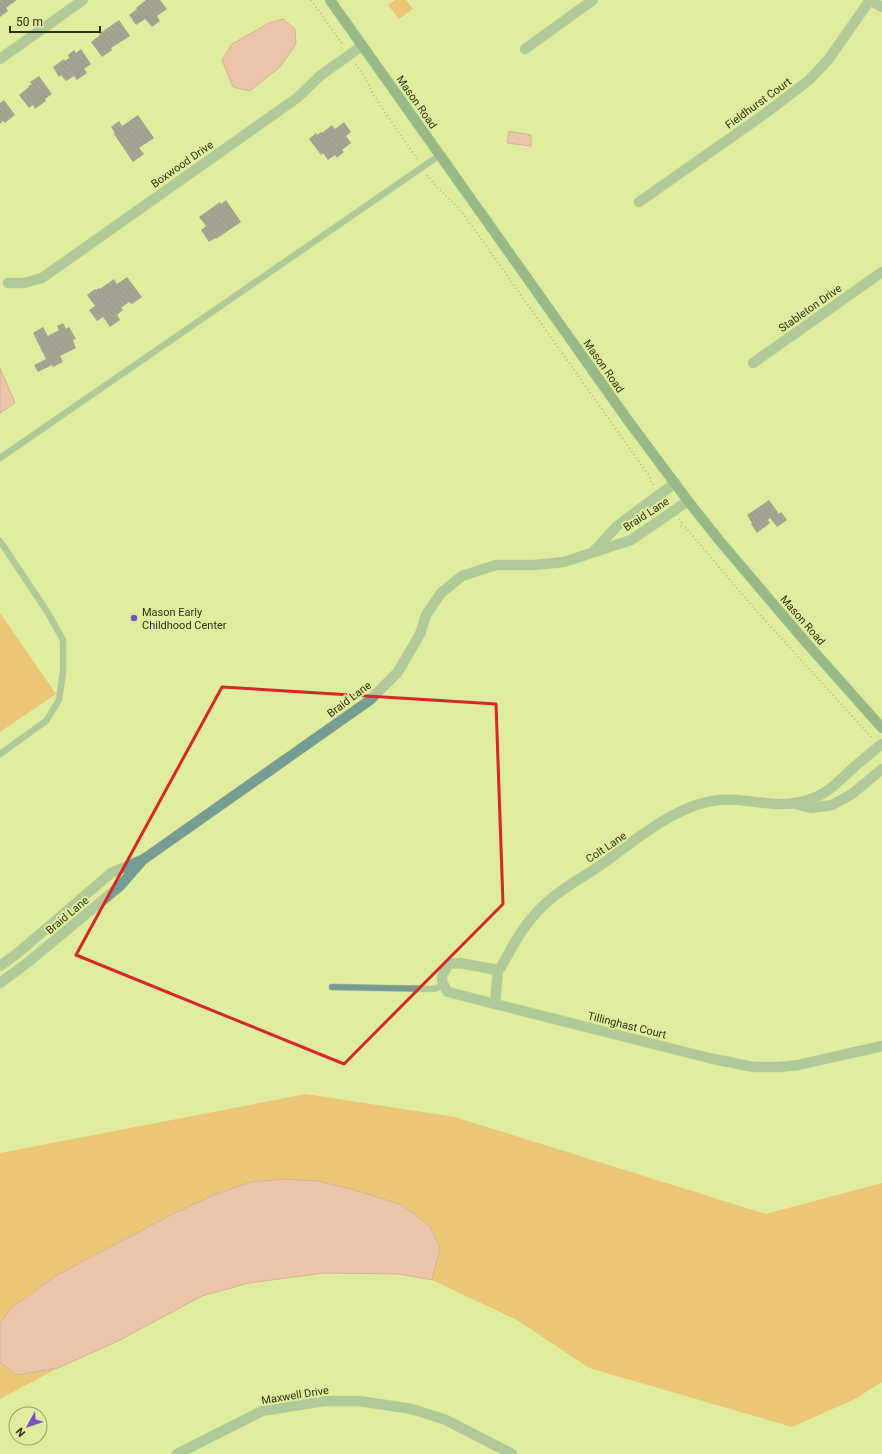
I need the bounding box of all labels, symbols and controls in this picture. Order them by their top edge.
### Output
scale bar [10,8,100,34]
text: 50 m [16,15,43,29]
street label: Mason Road [394,73,440,131]
street label: Fieldhurst Court [723,75,794,132]
street label: Boxwood Drive [149,138,216,191]
street label: Stableton Drive [776,282,844,335]
street label: Mason Road [581,337,627,395]
street label: Braid Lane [621,495,672,534]
street label: Mason Road [778,593,828,648]
place label: Mason Early Childhood Center [142,606,227,632]
marker: Mason Early Childhood Center [129,613,139,623]
street label: Braid Lane [325,679,374,720]
street label: Colt Lane [583,829,629,866]
street label: Braid Lane [43,894,91,937]
street label: Tillinghast Court [586,1009,668,1042]
street label: Maxwell Drive [261,1384,330,1407]
north arrow [8,1406,48,1446]
text: N [13,1425,28,1439]

